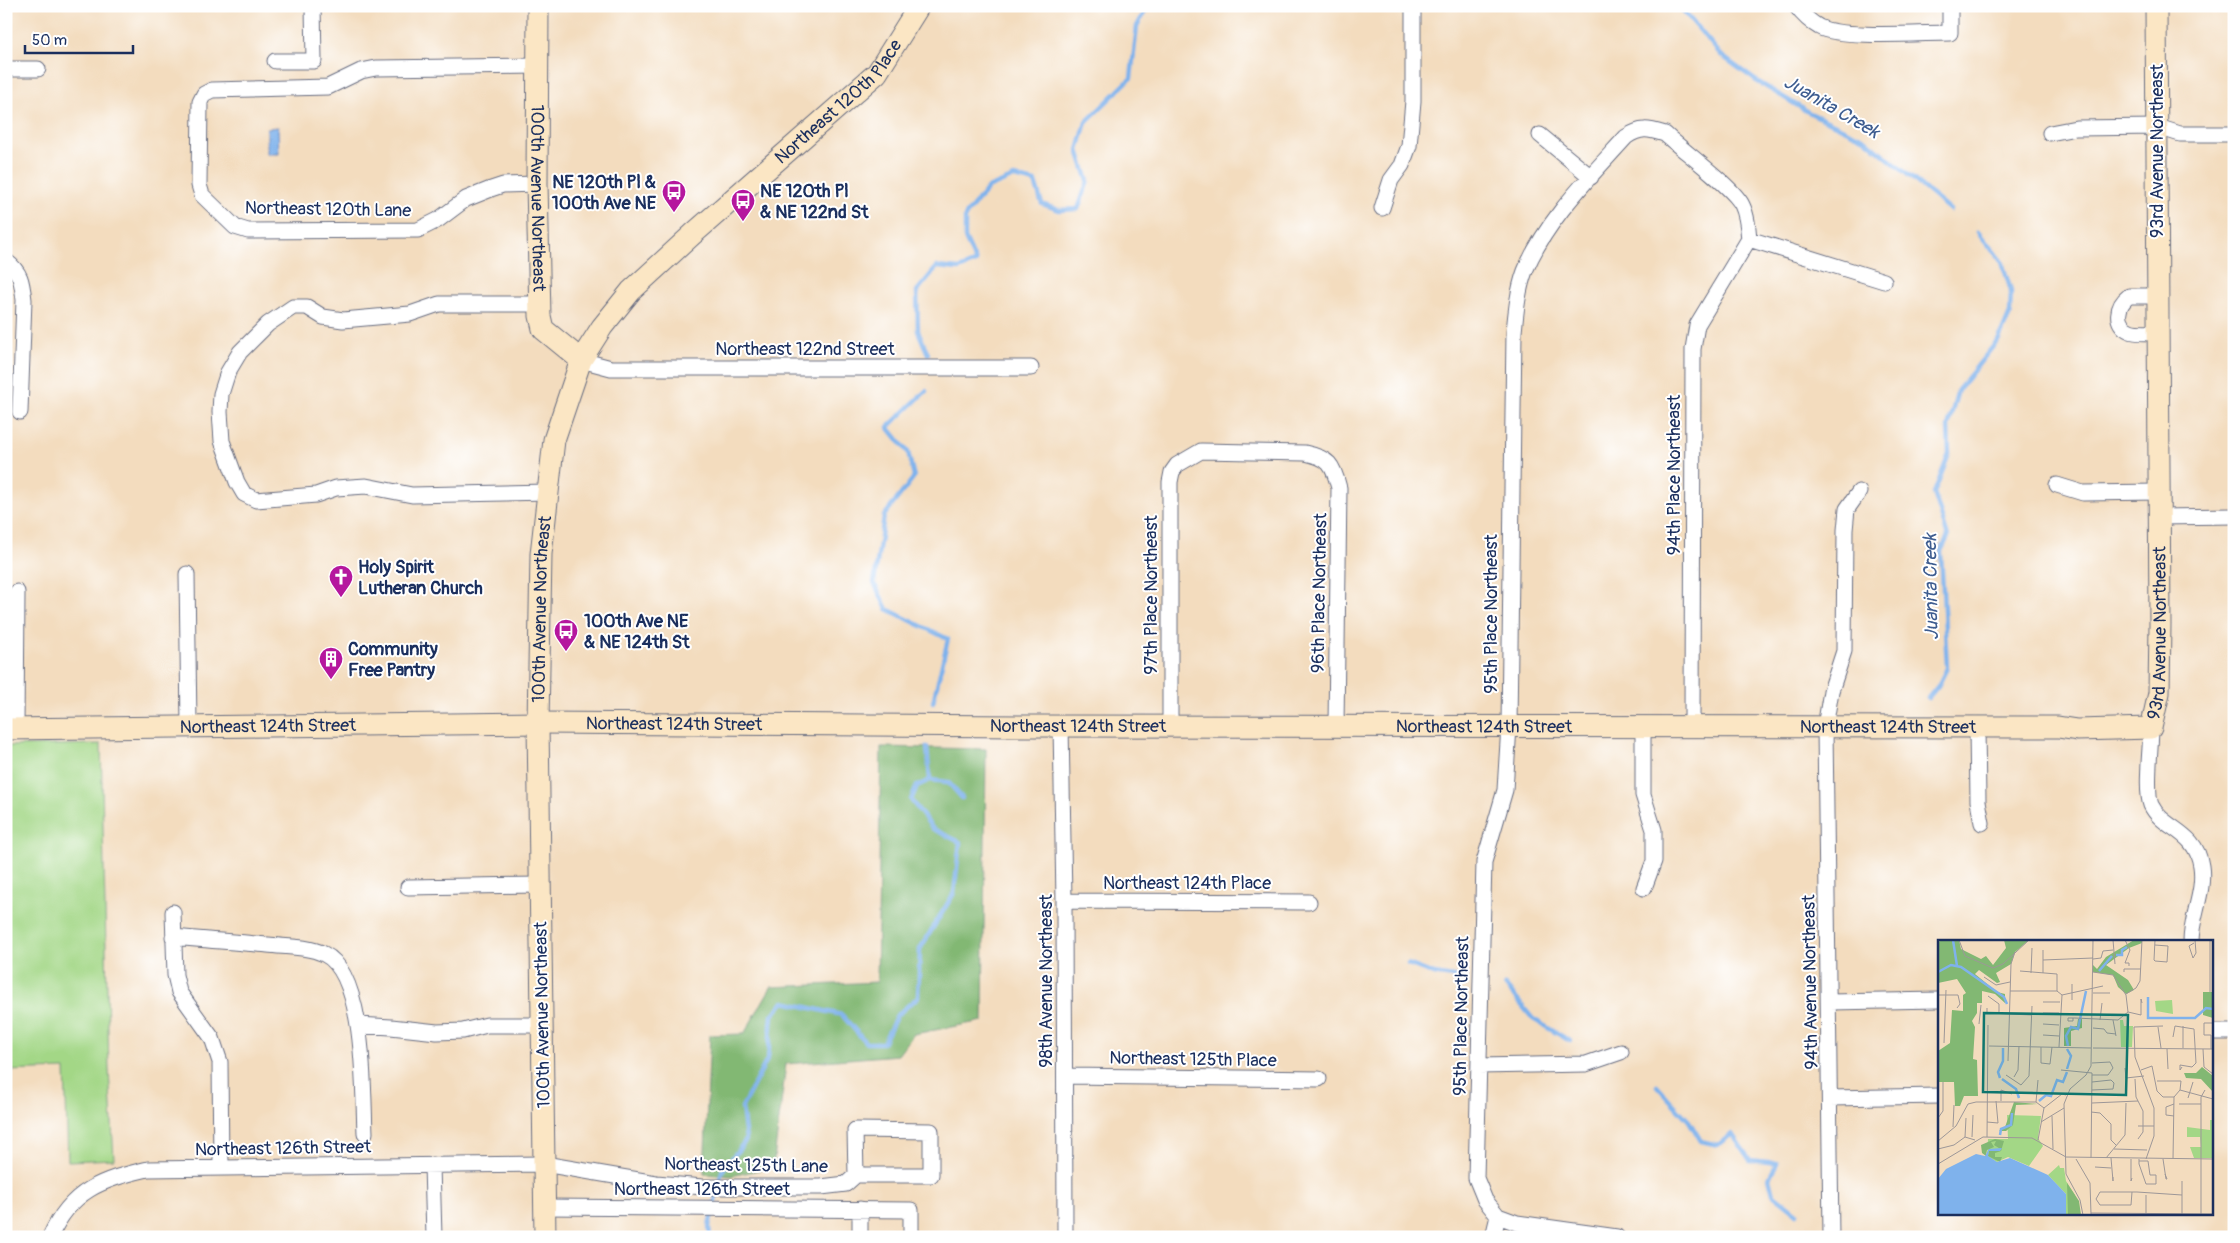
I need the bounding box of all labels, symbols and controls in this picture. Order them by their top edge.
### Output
scale bar [25,22,132,54]
text: 50 m [32,31,67,50]
street label: Northeast 120th Place [770,35,907,169]
street label: 93rd Avenue Northeast [2146,63,2169,238]
water label: Juanita Creek [1779,70,1885,145]
street label: 100th Avenue Northeast [525,104,550,293]
place label: NE 120th Pl & 100th Ave NE [552,171,657,215]
bus stop icon: NE 120th Pl & 100th Ave NE [661,179,687,213]
place label: NE 120th Pl & NE 122nd St [760,180,869,224]
bus stop icon: NE 120th Pl & NE 122nd St [730,188,756,222]
street label: Northeast 120th Lane [245,197,412,222]
street label: Northeast 122nd Street [715,338,895,361]
street label: 94th Place Northeast [1663,394,1686,555]
street label: 96th Place Northeast [1307,512,1332,673]
street label: 100th Avenue Northeast [527,514,557,703]
street label: 97th Place Northeast [1140,515,1163,675]
water label: Juanita Creek [1918,531,1944,640]
street label: 95th Place Northeast [1480,533,1503,694]
street label: 93rd Avenue Northeast [2142,545,2172,722]
place label: Holy Spirit Lutheran Church [358,556,483,600]
church icon: Holy Spirit Lutheran Church [328,564,354,598]
place label: 100th Ave NE & NE 124th St [584,610,690,654]
bus stop icon: 100th Ave NE & NE 124th St [553,618,579,652]
place label: Community Free Pantry [348,638,438,682]
building icon: Community Free Pantry [318,646,344,680]
street label: Northeast 124th Street [586,712,763,736]
street label: Northeast 124th Street [180,714,357,739]
street label: Northeast 124th Street [990,715,1167,738]
street label: Northeast 124th Street [1396,715,1573,739]
street label: Northeast 124th Street [1800,716,1977,739]
street label: Northeast 124th Place [1103,872,1271,895]
street label: 98th Avenue Northeast [1035,893,1058,1068]
street label: 94th Avenue Northeast [1797,894,1824,1070]
street label: 100th Avenue Northeast [529,921,556,1109]
street label: 95th Place Northeast [1449,935,1474,1096]
inset map [1938,940,2212,1216]
street label: Northeast 125th Place [1109,1047,1277,1072]
street label: Northeast 126th Street [195,1135,372,1162]
street label: Northeast 125th Lane [664,1153,828,1178]
street label: Northeast 126th Street [614,1178,791,1201]

